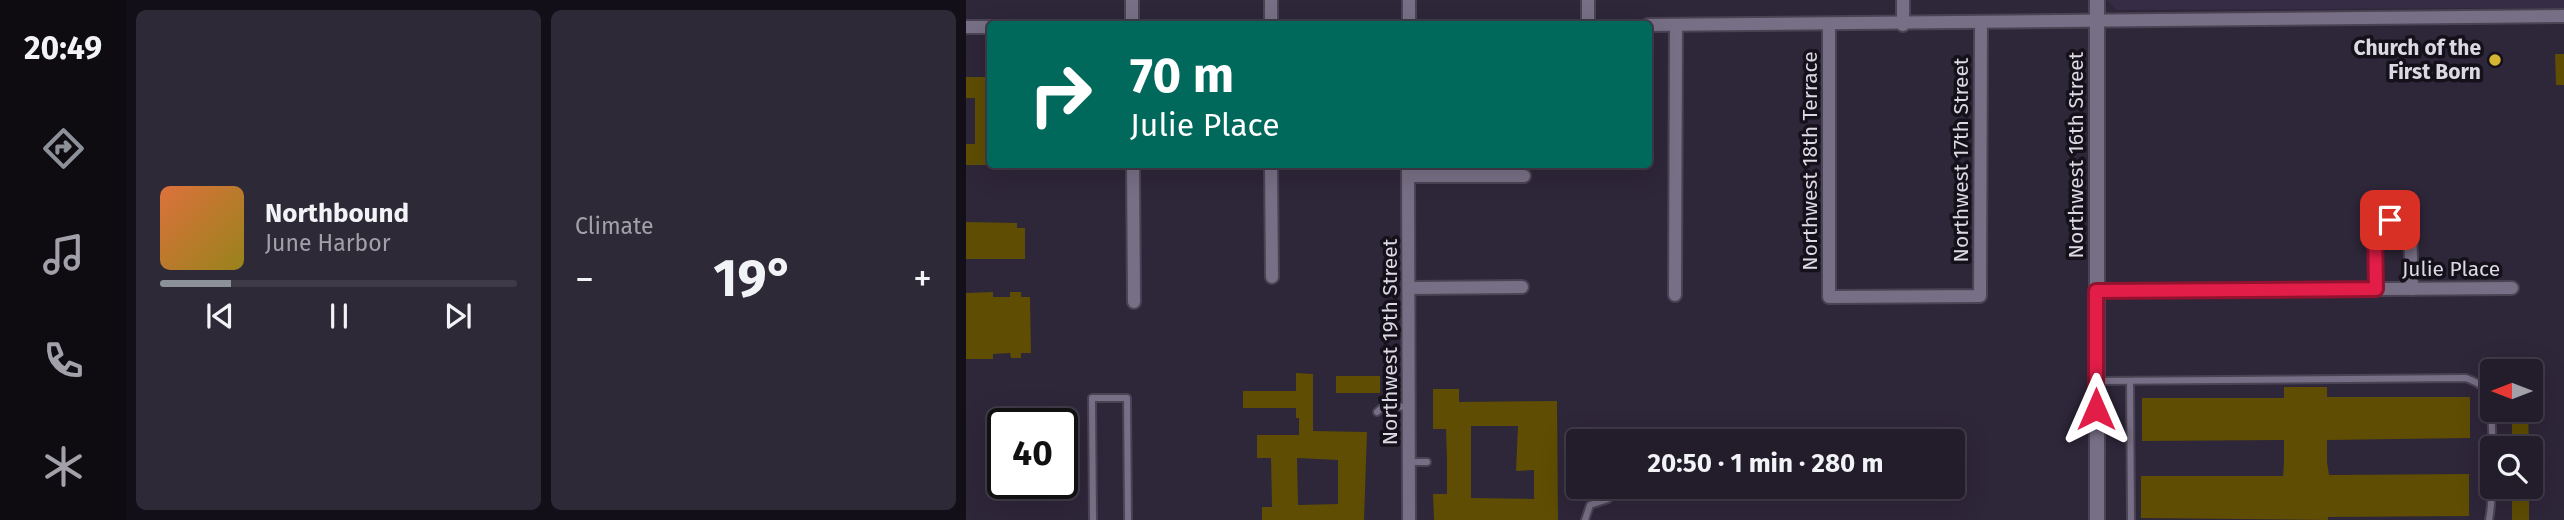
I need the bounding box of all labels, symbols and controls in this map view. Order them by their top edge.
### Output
text: 20:49 [24,29,102,67]
place label: Church of the First Born [2354,35,2481,85]
text: 70 m [1130,46,1234,105]
icon: right [1015,49,1106,140]
street label: Northwest 18th Terrace [1797,51,1823,271]
street label: Northwest 16th Street [2063,51,2089,258]
marker: Church of the First Born [2487,52,2503,68]
street label: Northwest 17th Street [1948,57,1974,262]
text: Julie Place [1130,106,1280,144]
icon: directions [39,124,88,173]
pin [2360,190,2420,250]
text: Northbound [265,198,409,229]
icon: arrive [2371,201,2409,239]
text: Climate [575,212,654,240]
text: June Harbor [265,229,391,257]
icon: music [39,230,88,279]
street label: Northwest 19th Street [1377,238,1403,445]
text: 19° [713,247,794,310]
text: − [575,256,594,302]
text: + [913,256,932,302]
street label: Julie Place [2402,256,2500,282]
icon: previous [201,297,239,335]
icon: pause [320,297,358,335]
icon: next [439,297,477,335]
icon: phone [39,336,88,385]
north arrow [2480,359,2543,422]
map controls [2480,359,2543,499]
position arrow [2059,372,2133,446]
speed limit sign: 40 [987,408,1078,499]
button: search [2480,436,2543,499]
icon: climate [39,442,88,491]
text: 20:50 · 1 min · 280 m [1648,448,1883,479]

